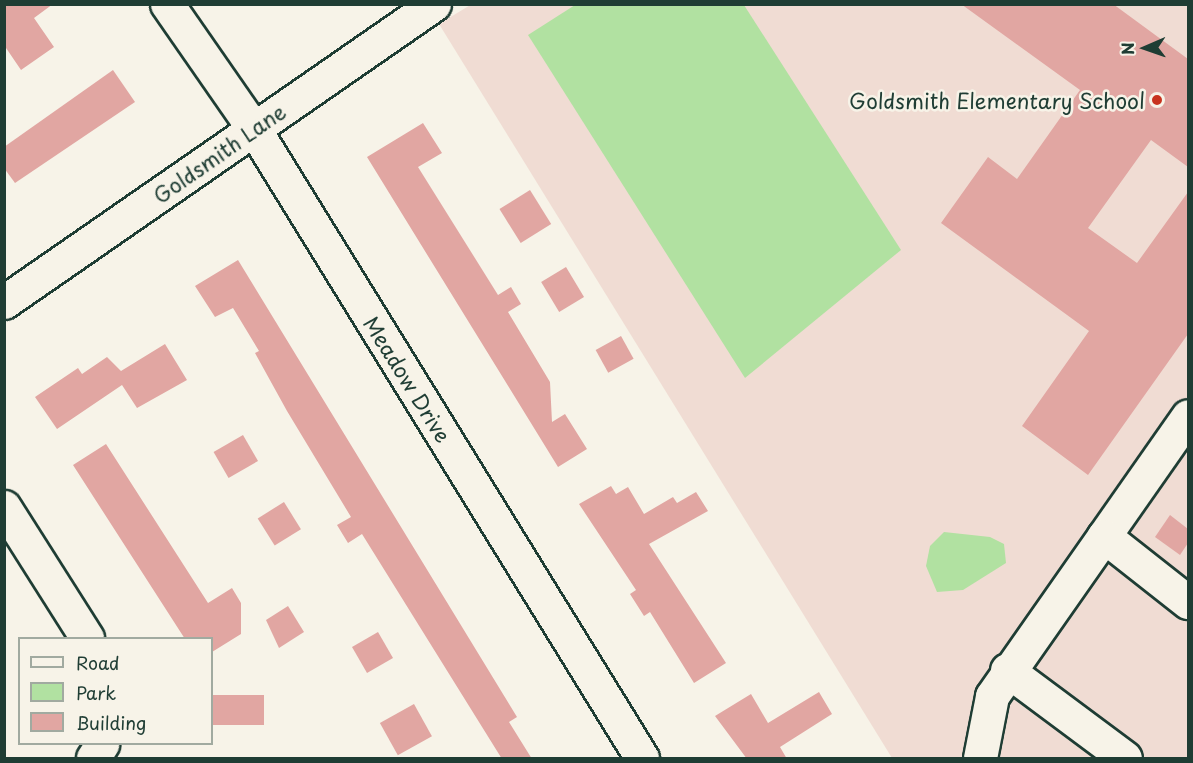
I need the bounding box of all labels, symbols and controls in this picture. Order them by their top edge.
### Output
north arrow [1115,18,1175,78]
text: N [1115,42,1139,55]
place label: Goldsmith Elementary School [847,87,1145,113]
marker: Goldsmith Elementary School [1150,93,1164,107]
street label: Goldsmith Lane [147,98,291,208]
street label: Meadow Drive [359,311,457,447]
legend [18,637,213,745]
text: Road [76,649,120,676]
text: Park [76,679,116,706]
text: Building [76,709,146,736]

